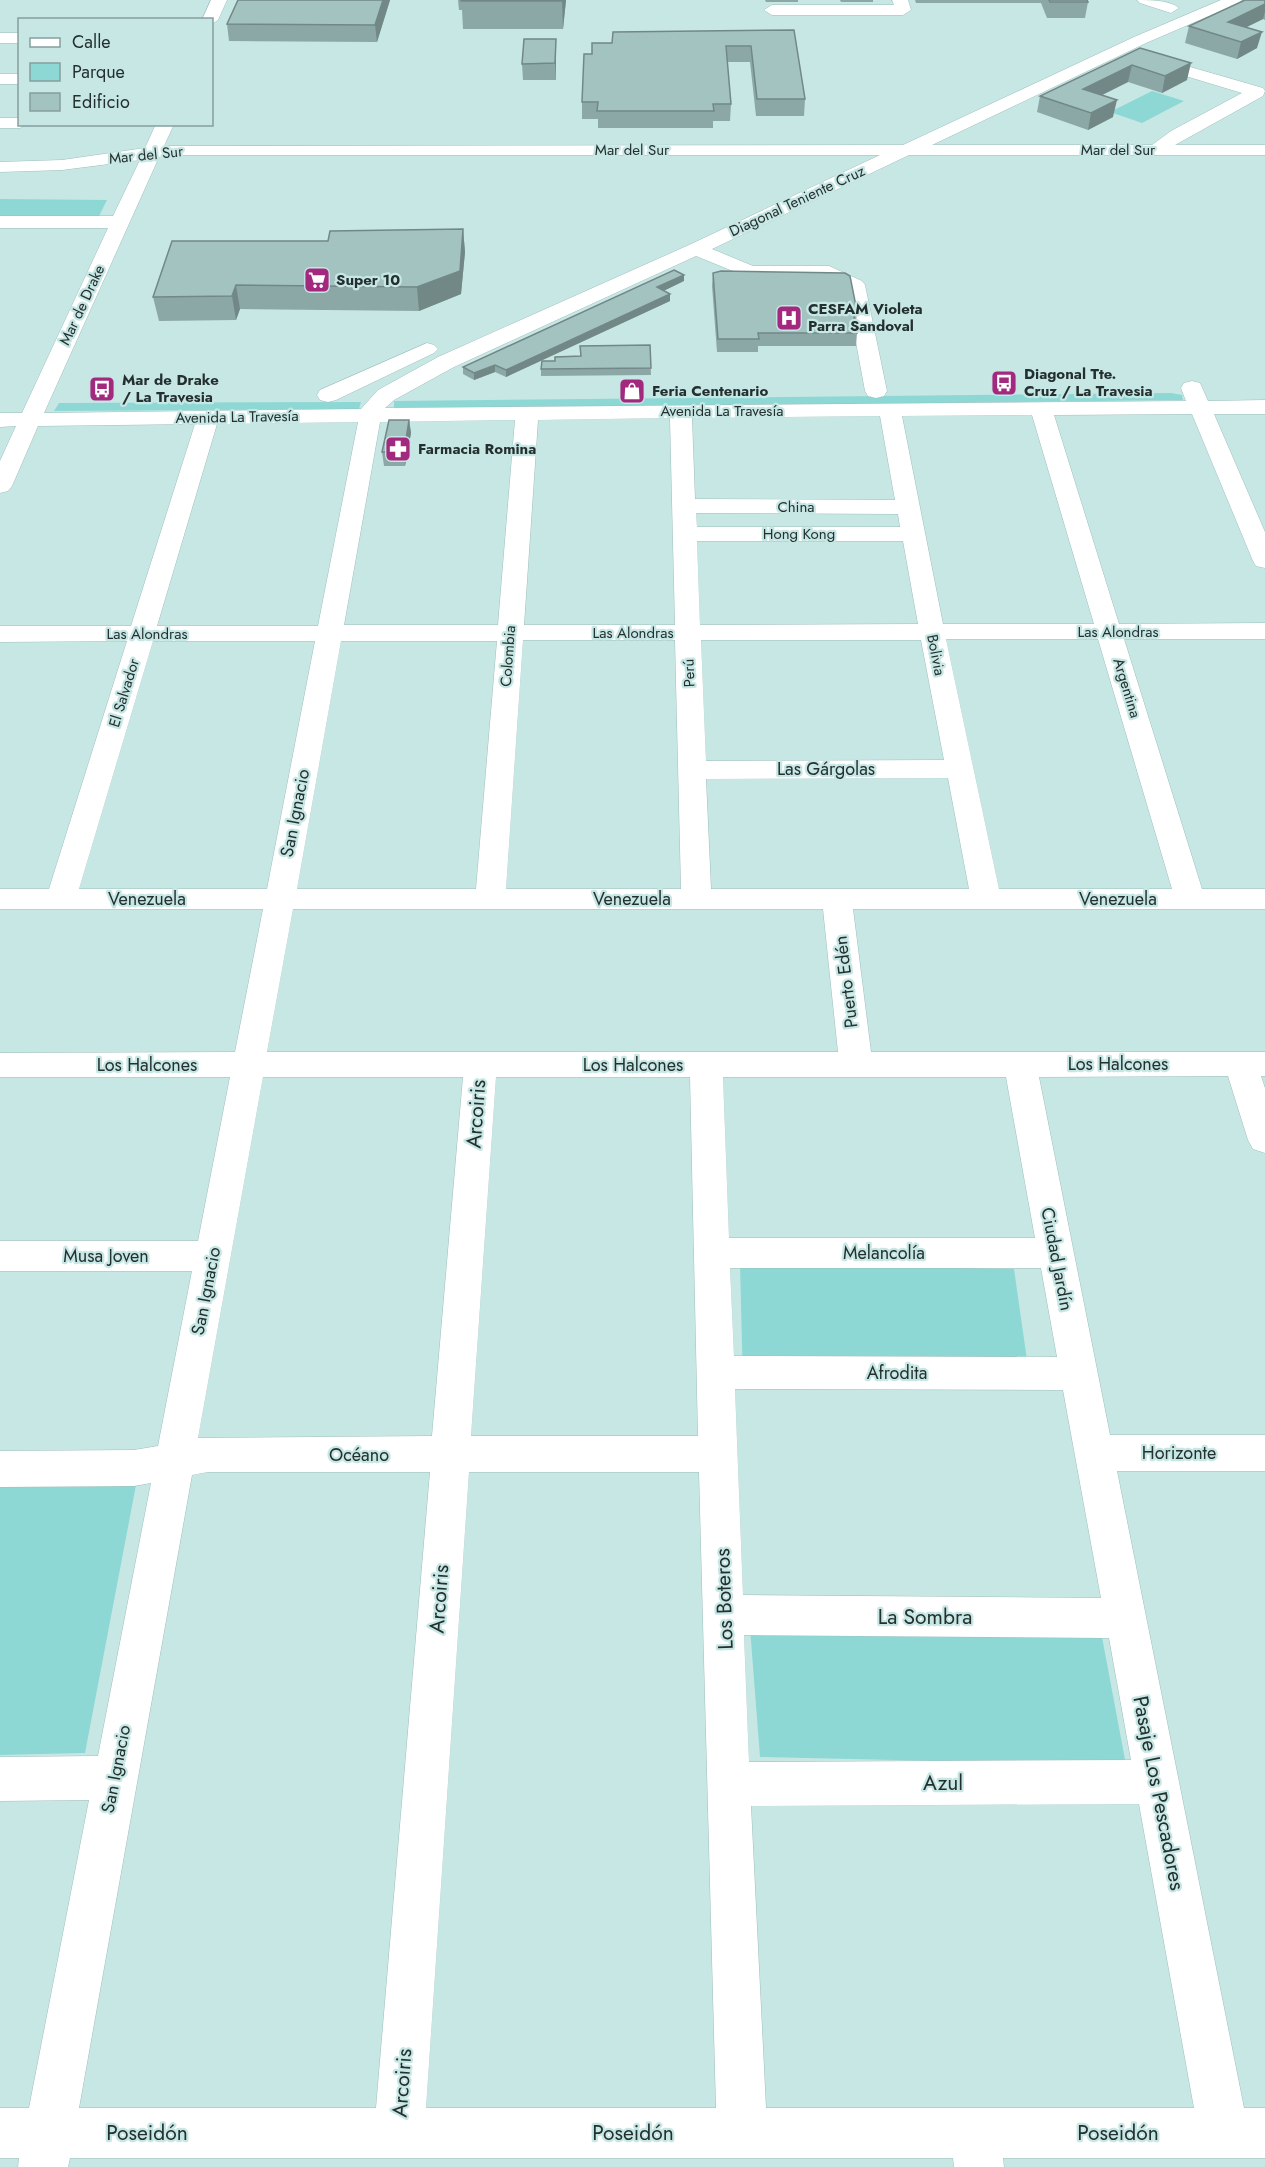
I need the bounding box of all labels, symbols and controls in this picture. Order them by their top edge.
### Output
legend [18,18,213,126]
text: Calle [72,29,111,55]
text: Parque [72,59,125,85]
text: Edificio [72,89,130,115]
street label: Mar del Sur [595,139,670,161]
street label: Mar del Sur [1081,139,1156,161]
street label: Mar del Sur [108,140,185,170]
street label: Diagonal Teniente Cruz [725,160,869,242]
street label: Mar de Drake [54,261,110,349]
supermarket icon: Super 10 [302,265,332,295]
place label: Super 10 [336,269,400,291]
place label: CESFAM Violeta Parra Sandoval [808,298,923,337]
hospital icon: CESFAM Violeta Parra Sandoval [774,303,804,333]
place label: Diagonal Tte. Cruz / La Travesia [1024,363,1153,402]
bus stop icon: Diagonal Tte. Cruz / La Travesia [989,368,1019,398]
place label: Mar de Drake / La Travesia [122,369,219,408]
bus stop icon: Mar de Drake / La Travesia [87,374,117,404]
shop icon: Feria Centenario [617,376,647,406]
place label: Feria Centenario [652,380,768,402]
street label: Avenida La Travesía [660,400,784,422]
street label: Avenida La Travesía [175,405,299,429]
pharmacy icon: Farmacia Romina [383,434,413,464]
place label: Farmacia Romina [418,438,536,460]
street label: China [777,496,815,518]
street label: Hong Kong [763,523,835,545]
street label: Las Alondras [1078,621,1158,643]
street label: Las Alondras [593,622,673,644]
street label: Las Alondras [107,623,187,645]
street label: Colombia [495,625,521,687]
street label: Bolivia [921,632,951,678]
street label: El Salvador [103,655,145,730]
street label: Argentina [1107,655,1147,721]
street label: Perú [678,658,700,688]
street label: Las Gárgolas [777,756,875,782]
street label: San Ignacio [274,767,316,859]
street label: Venezuela [108,886,186,912]
street label: Venezuela [593,886,671,912]
street label: Venezuela [1079,886,1157,912]
street label: Puerto Edén [827,934,865,1030]
street label: Los Halcones [1068,1051,1168,1077]
street label: Los Halcones [97,1052,197,1078]
street label: Los Halcones [583,1052,683,1078]
street label: Arcoiris [459,1079,493,1149]
street label: Ciudad Jardín [1034,1205,1080,1313]
street label: Melancolía [843,1240,925,1266]
street label: Musa Joven [63,1243,149,1269]
street label: San Ignacio [185,1245,227,1337]
street label: Afrodita [867,1360,927,1386]
street label: Horizonte [1142,1440,1216,1466]
street label: Océano [329,1442,389,1468]
street label: Los Boteros [707,1548,741,1650]
street label: Arcoiris [422,1564,456,1634]
street label: La Sombra [878,1602,972,1632]
street label: Pasaje Los Pescadores [1125,1693,1193,1893]
street label: San Ignacio [95,1723,137,1815]
street label: Azul [923,1768,963,1798]
street label: Arcoiris [385,2048,419,2118]
street label: Poseidón [106,2118,188,2148]
street label: Poseidón [592,2118,674,2148]
street label: Poseidón [1077,2118,1159,2148]

